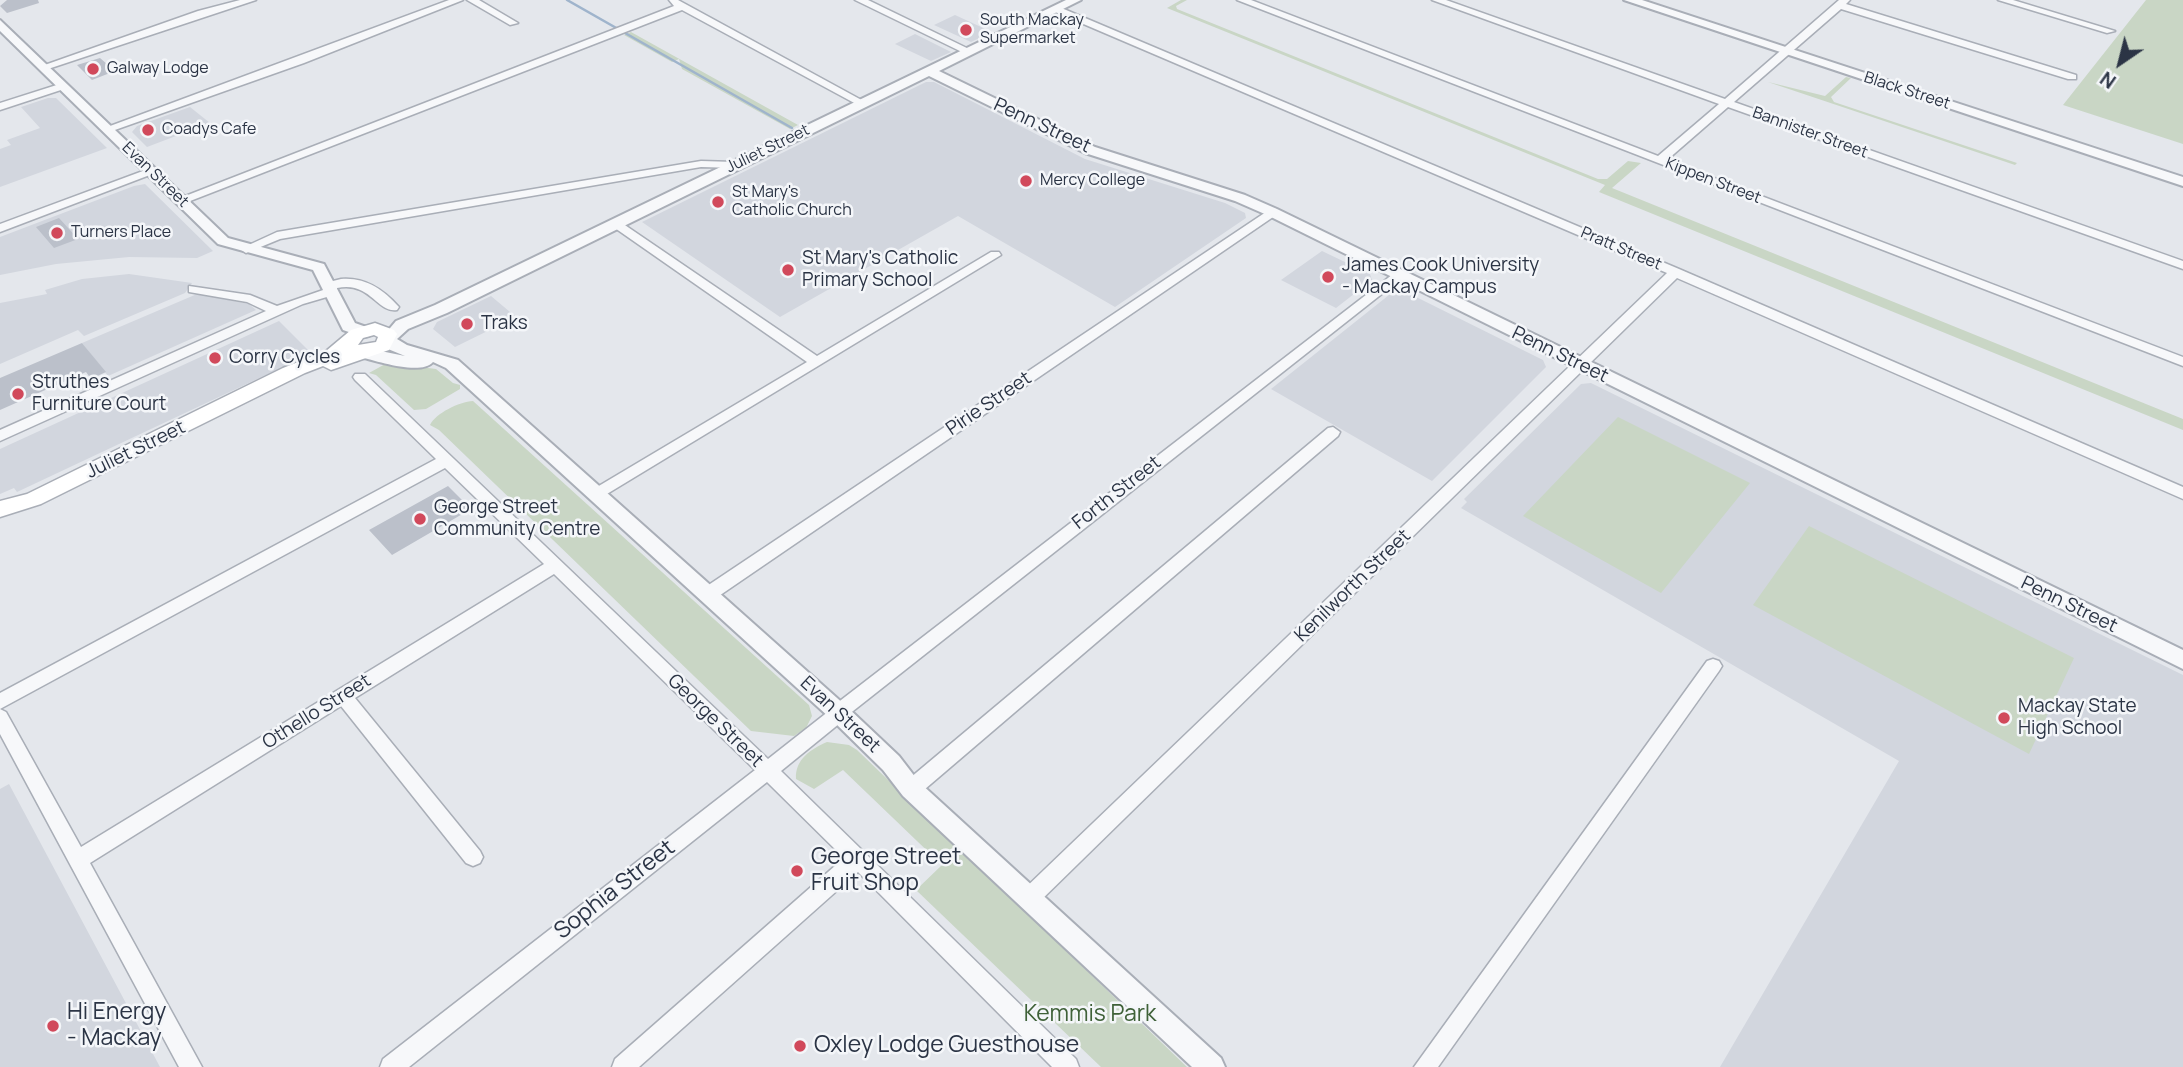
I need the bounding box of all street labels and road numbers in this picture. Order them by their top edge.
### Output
street label: Black Street [1862,68,1952,114]
street label: Penn Street [990,94,1094,158]
street label: Bannister Street [1750,103,1870,163]
street label: Juliet Street [723,121,813,177]
street label: Evan Street [118,138,192,212]
street label: Kippen Street [1662,154,1764,208]
street label: Pratt Street [1578,223,1664,275]
street label: Penn Street [1508,322,1612,388]
street label: Pirie Street [942,367,1036,441]
street label: Juliet Street [83,416,189,484]
street label: Forth Street [1068,451,1166,535]
street label: Kenilworth Street [1290,525,1416,647]
street label: Penn Street [2017,572,2121,638]
street label: Othello Street [259,670,375,754]
street label: George Street [662,670,768,772]
street label: Evan Street [795,672,885,758]
street label: Sophia Street [549,834,681,946]

